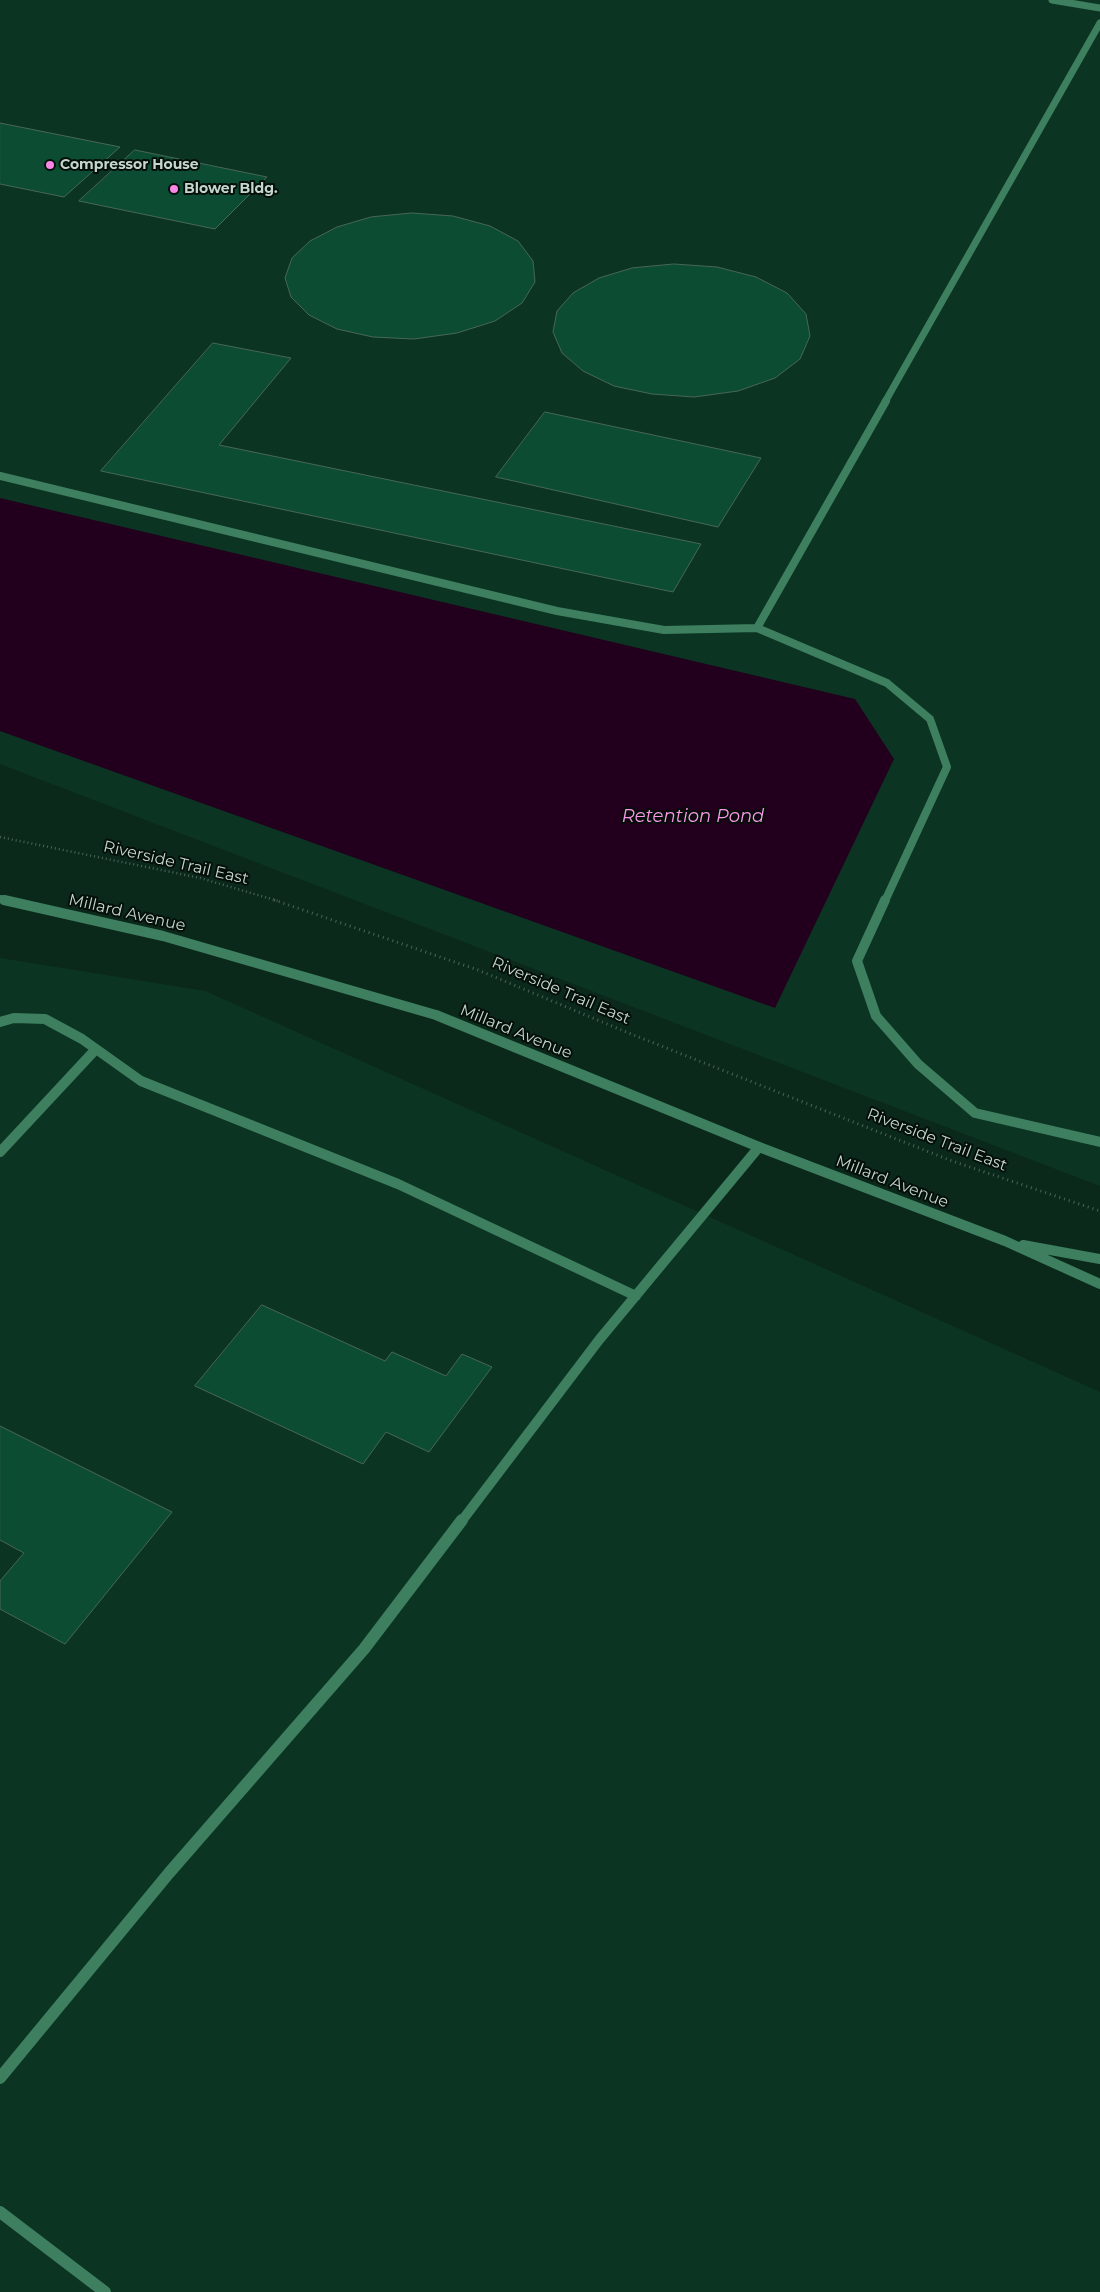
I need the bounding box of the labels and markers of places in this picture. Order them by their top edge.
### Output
place label: Compressor House [60,157,199,173]
marker: Compressor House [44,159,56,171]
place label: Blower Bldg. [184,181,278,197]
marker: Blower Bldg. [168,183,180,195]

